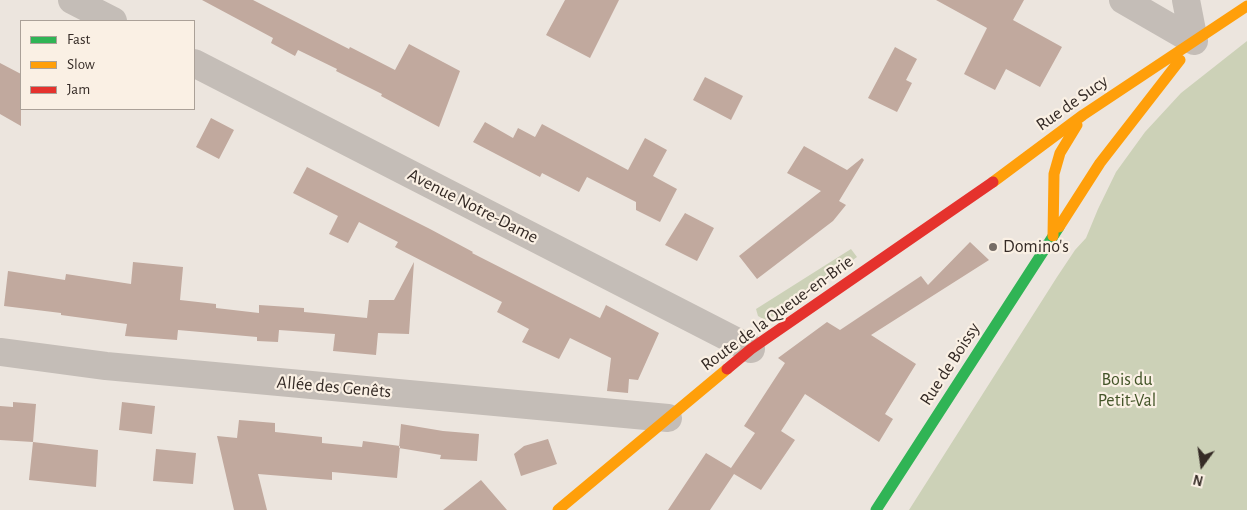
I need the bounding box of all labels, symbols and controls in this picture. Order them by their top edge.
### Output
legend [20,20,195,110]
text: Fast [67,32,90,47]
text: Slow [67,57,95,72]
street label: Rue de Sucy [1032,70,1112,136]
text: Jam [67,82,90,97]
street label: Avenue Notre-Dame [404,164,542,248]
place label: Domino's [1003,236,1069,258]
marker: Domino's [987,241,999,253]
street label: Route de la Queue-en-Brie [697,251,857,375]
street label: Rue de Boissy [915,319,985,409]
park label: Bois du Petit-Val [1098,369,1156,412]
street label: Allée des Genêts [276,371,392,403]
north arrow [1177,440,1227,490]
text: N [1192,472,1205,488]

